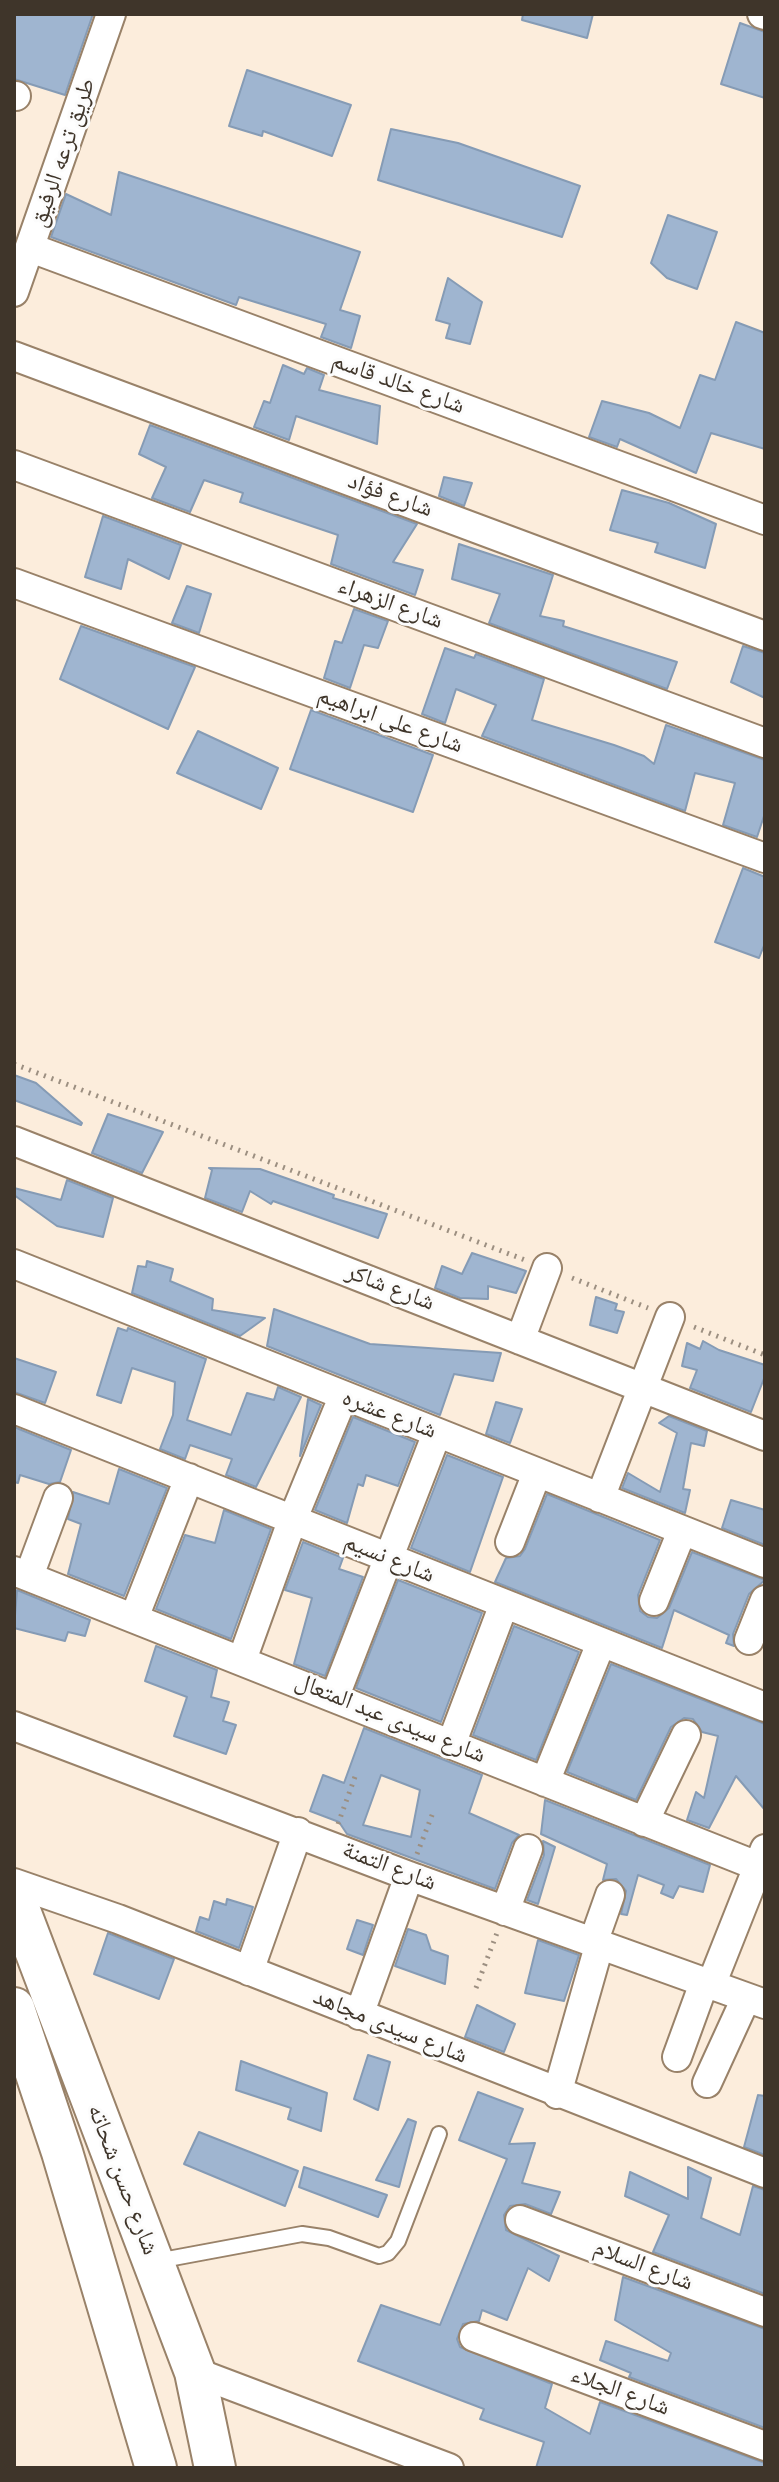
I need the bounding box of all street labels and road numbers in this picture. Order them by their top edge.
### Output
street label: طريق ترعه الرفيق [25,75,103,231]
street label: شارع خالد قاسم [328,347,468,421]
street label: شارع فؤاد [344,467,436,525]
street label: شارع الزهراء [334,572,446,636]
street label: شارع على ابراهيم [313,681,467,761]
street label: شارع شاكر [342,1258,438,1318]
street label: شارع عشره [338,1384,440,1446]
street label: شارع نسيم [340,1528,438,1590]
street label: شارع سيدى عبد المتعال [291,1668,489,1770]
street label: شارع التمنة [338,1836,440,1898]
street label: شارع سيدى مجاهد [309,1983,471,2071]
street label: شارع حسن شحاته [80,2101,164,2259]
street label: شارع السلام [589,2234,697,2298]
street label: شارع الجلاء [567,2361,673,2423]

